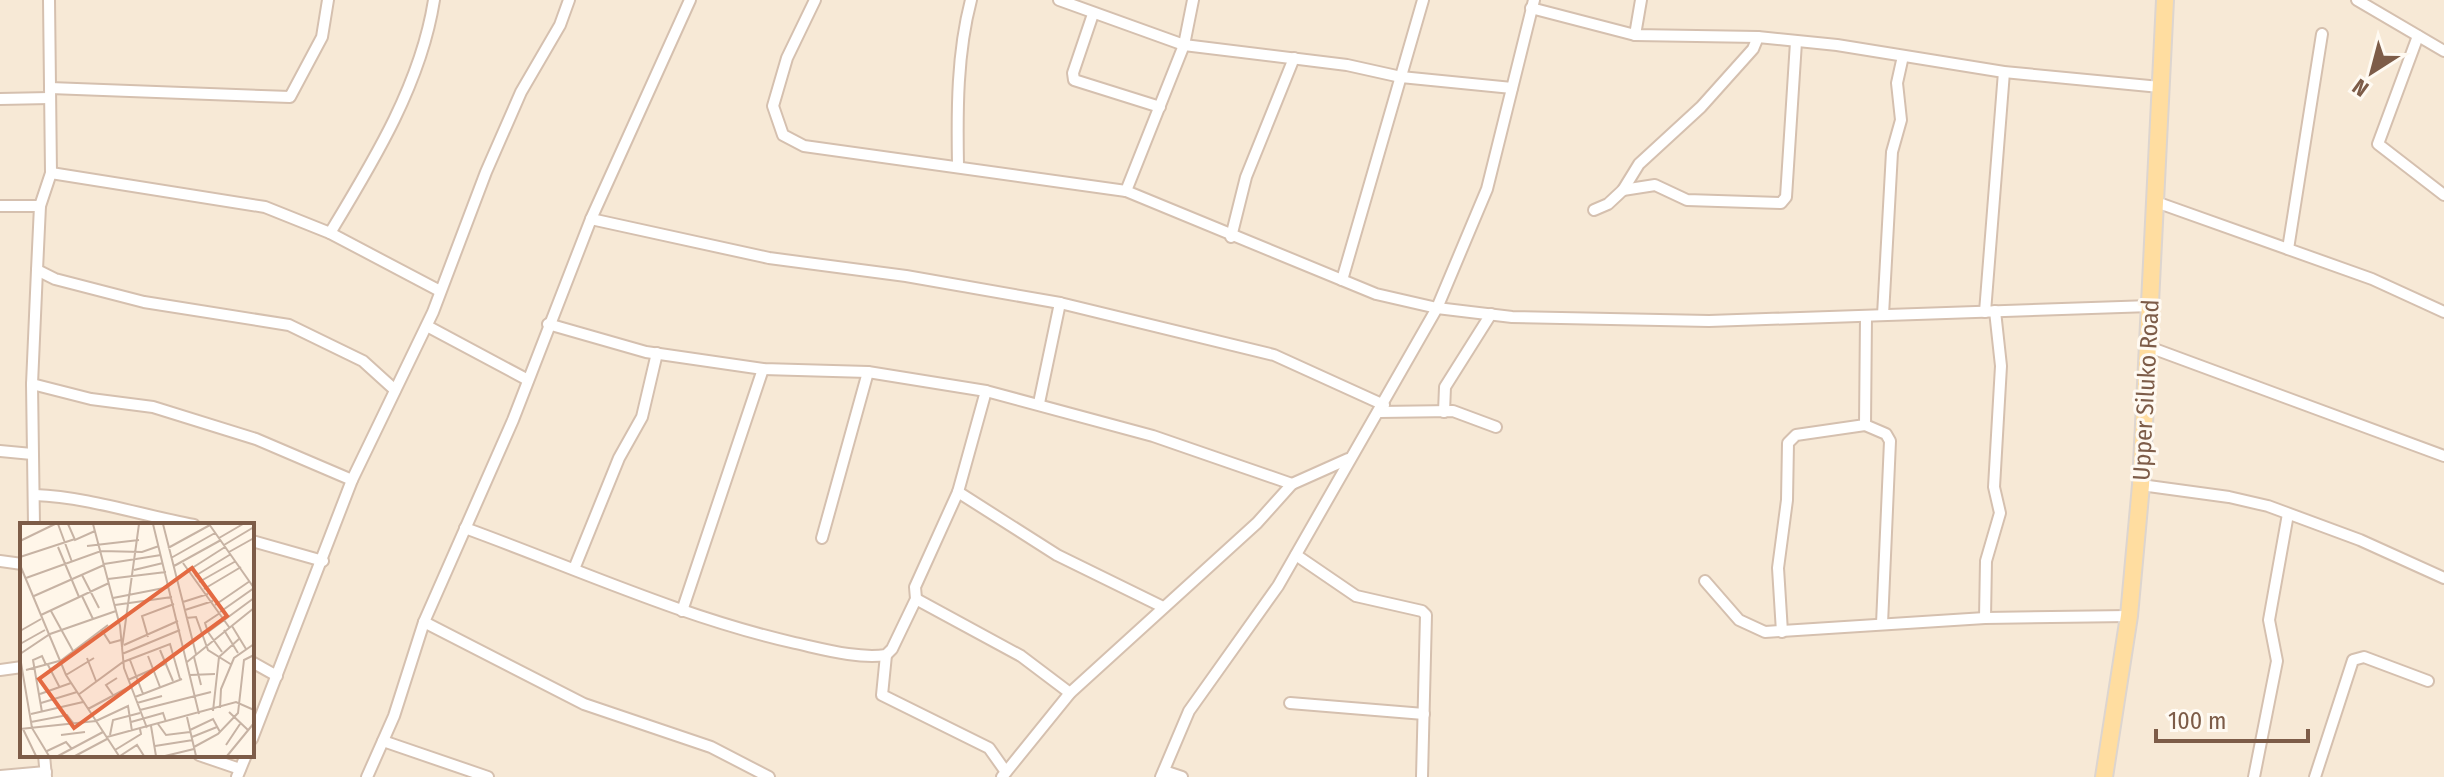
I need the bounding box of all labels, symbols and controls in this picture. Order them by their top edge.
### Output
north arrow [2332,32,2412,112]
text: N [2347,73,2374,103]
street label: Upper Siluko Road [2127,299,2165,481]
inset map [20,523,254,757]
scale bar [2156,693,2308,743]
text: 100 m [2168,707,2226,735]

